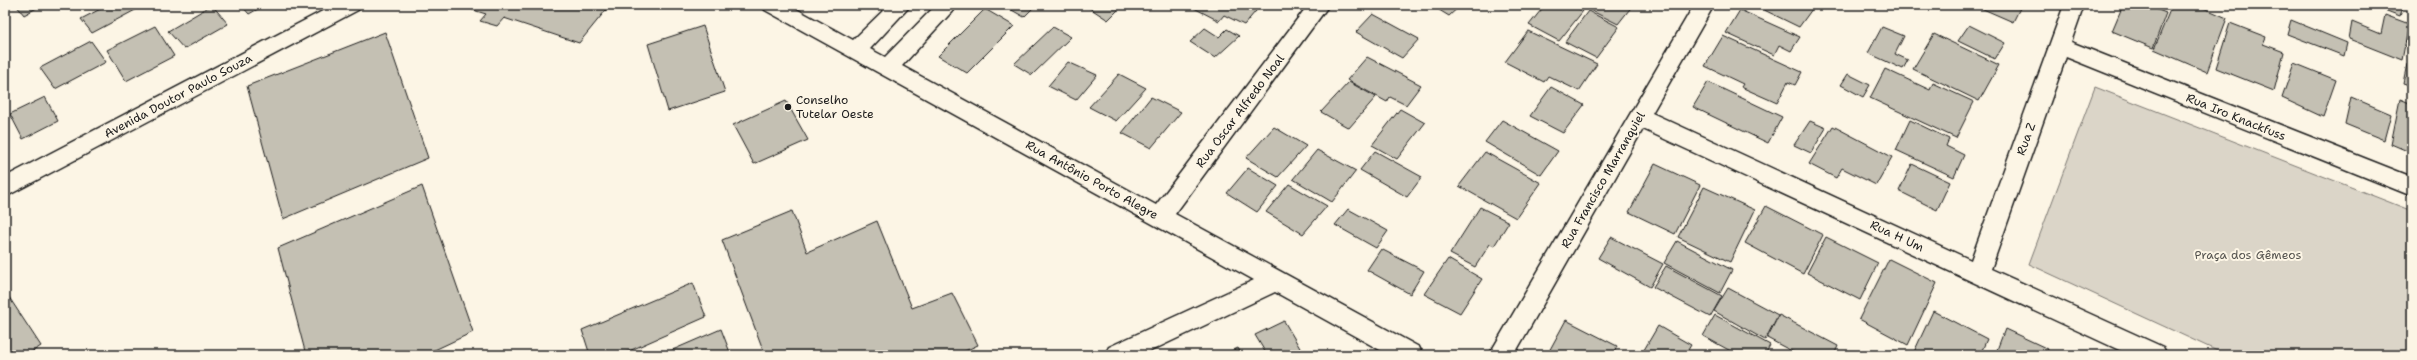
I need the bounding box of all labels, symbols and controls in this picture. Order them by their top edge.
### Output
street label: Avenida Doutor Paulo Souza [101,50,255,142]
street label: Rua Oscar Alfredo Noal [1192,51,1288,171]
street label: Rua Iro Knackfuss [2184,90,2288,144]
place label: Conselho Tutelar Oeste [796,92,874,122]
marker: Conselho Tutelar Oeste [783,102,793,112]
street label: Rua Francisco Marranquiel [1557,108,1649,251]
street label: Rua Z [2013,120,2039,158]
street label: Rua Antônio Porto Alegre [1023,137,1161,223]
street label: Rua H Um [1868,217,1926,255]
park label: Praça dos Gêmeos [2195,247,2301,263]

